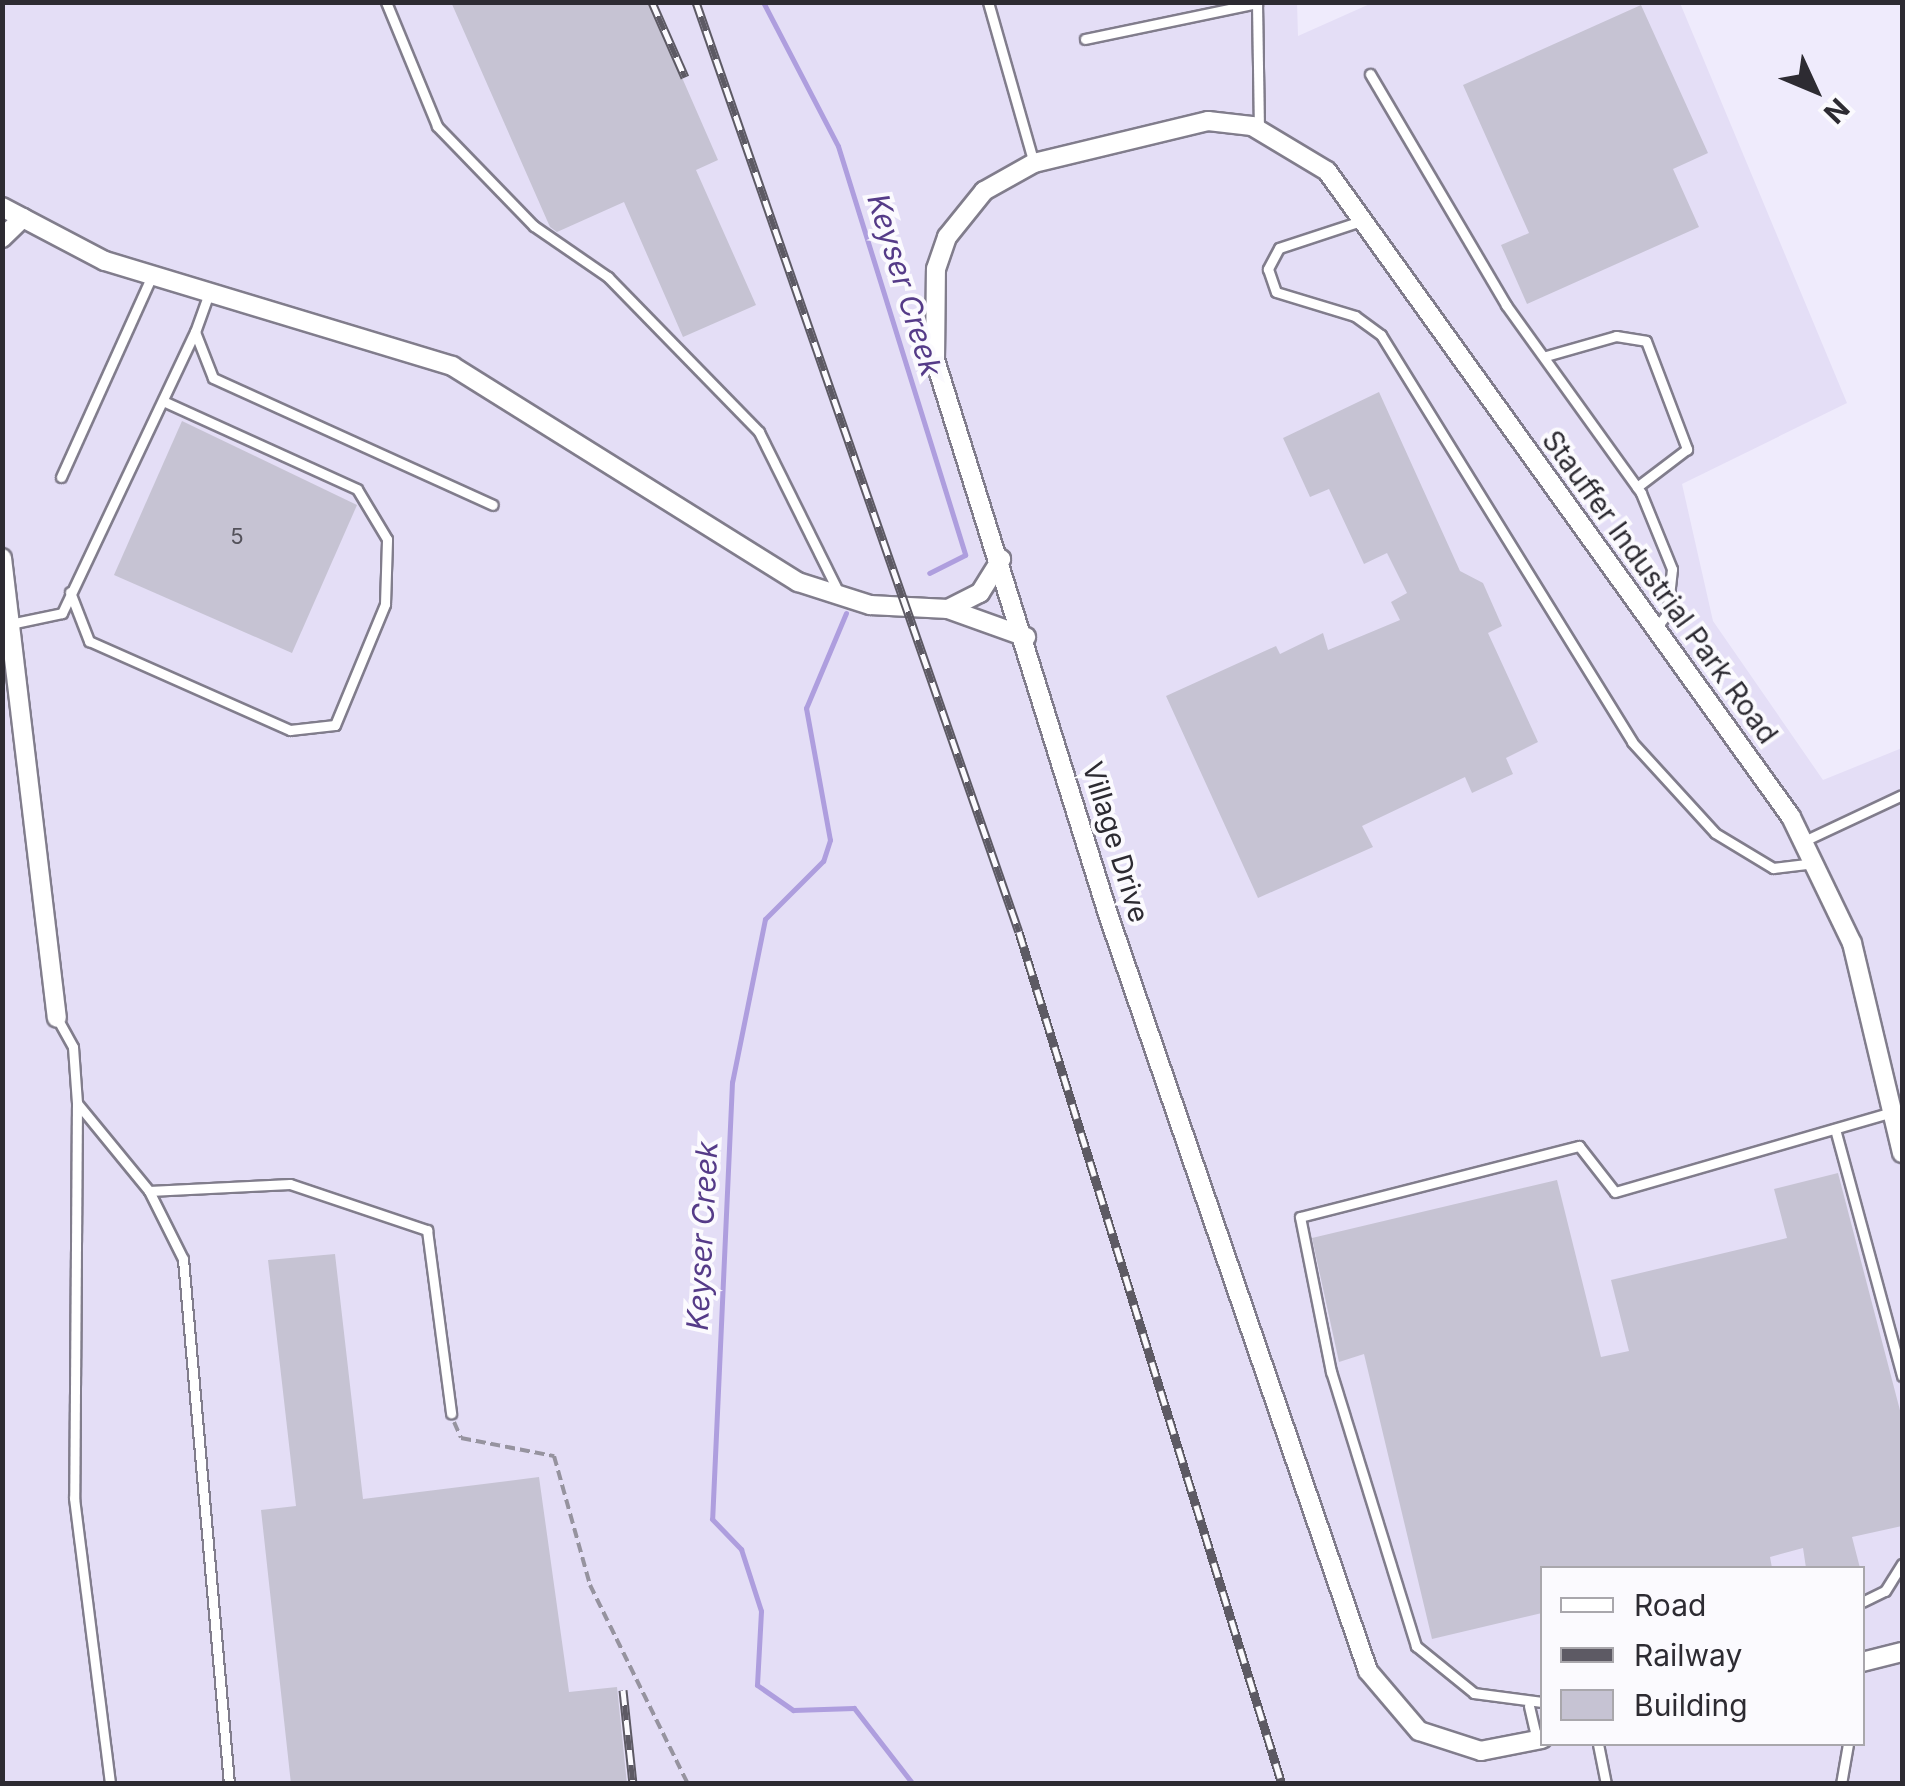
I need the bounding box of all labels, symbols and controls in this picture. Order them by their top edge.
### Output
north arrow [1765,40,1865,140]
text: N [1817,91,1856,130]
water label: Keyser Creek [860,189,950,381]
street label: Stauffer Industrial Park Road [1535,424,1785,750]
house number: 5 [230,524,244,550]
street label: Village Drive [1076,758,1156,926]
water label: Keyser Creek [679,1141,725,1331]
legend [1540,1566,1865,1746]
text: Road [1634,1587,1706,1623]
text: Railway [1634,1637,1742,1673]
text: Building [1634,1687,1748,1723]

